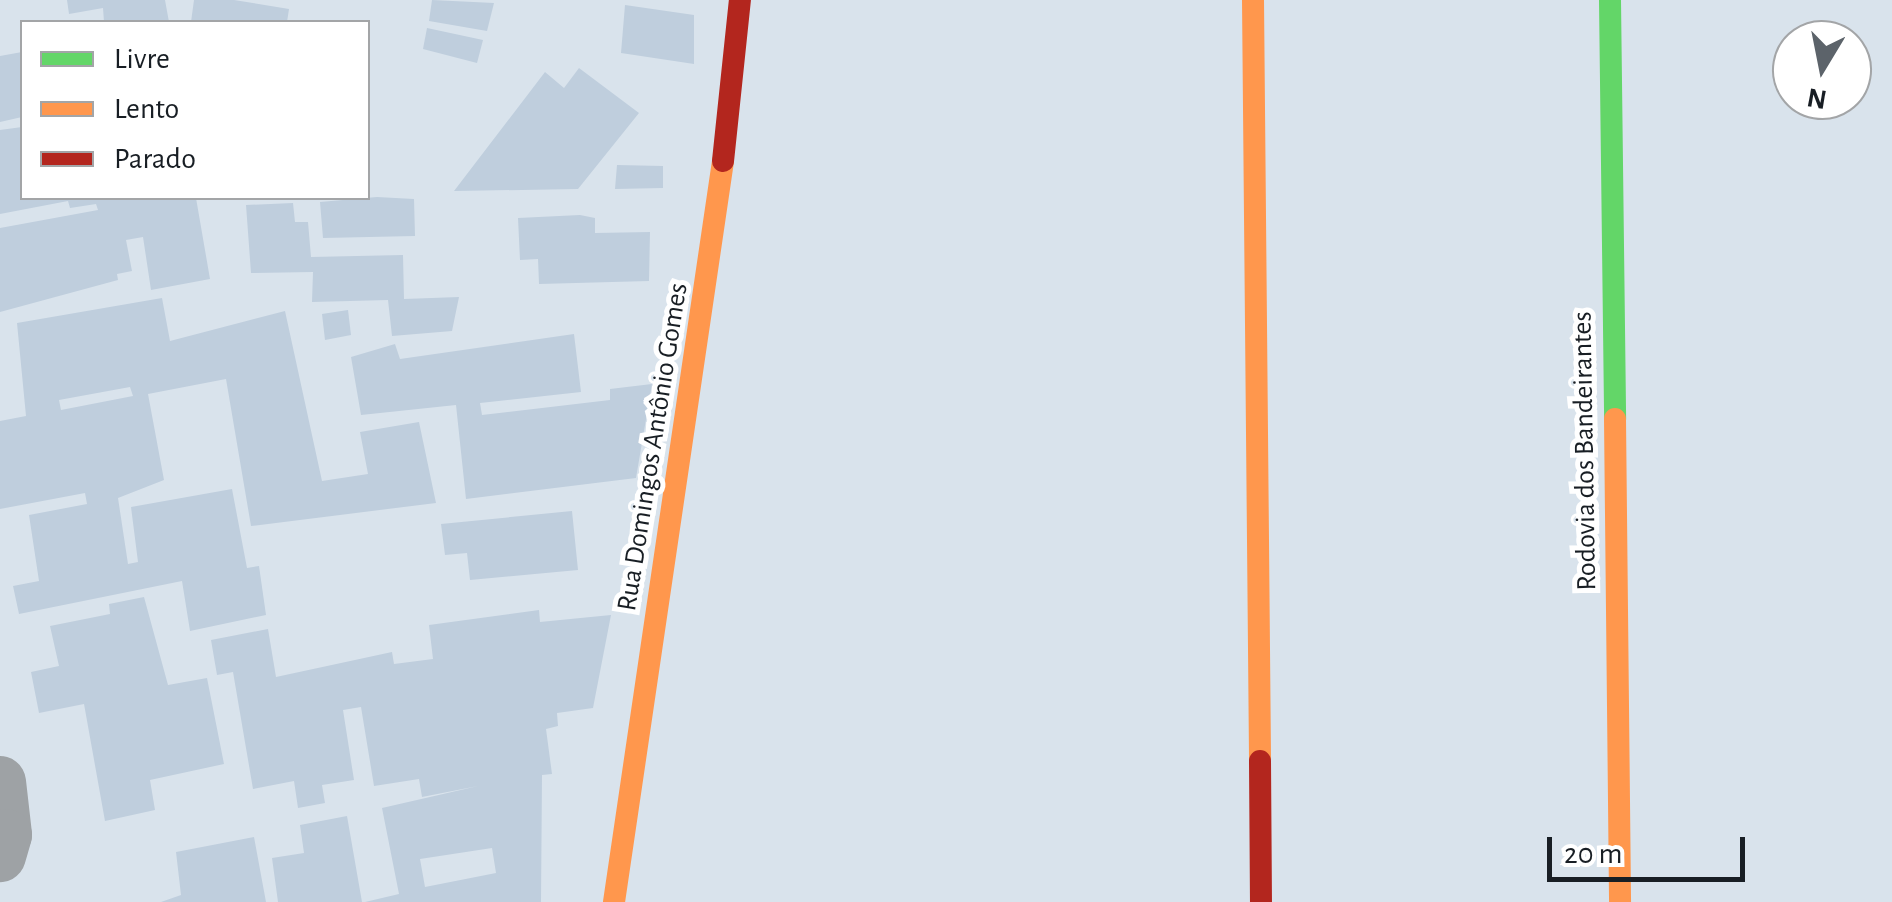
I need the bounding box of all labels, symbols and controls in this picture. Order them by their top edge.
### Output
legend [20,20,370,200]
north arrow [1772,20,1872,120]
text: Livre [114,44,170,74]
text: N [1805,82,1829,113]
text: Lento [114,94,179,124]
text: Parado [114,144,196,174]
street label: Rua Domingos Antônio Gomes [610,281,696,613]
street label: Rodovia dos Bandeirantes [1566,311,1604,591]
scale bar [1552,817,1750,879]
text: 20 m [1564,839,1622,869]

